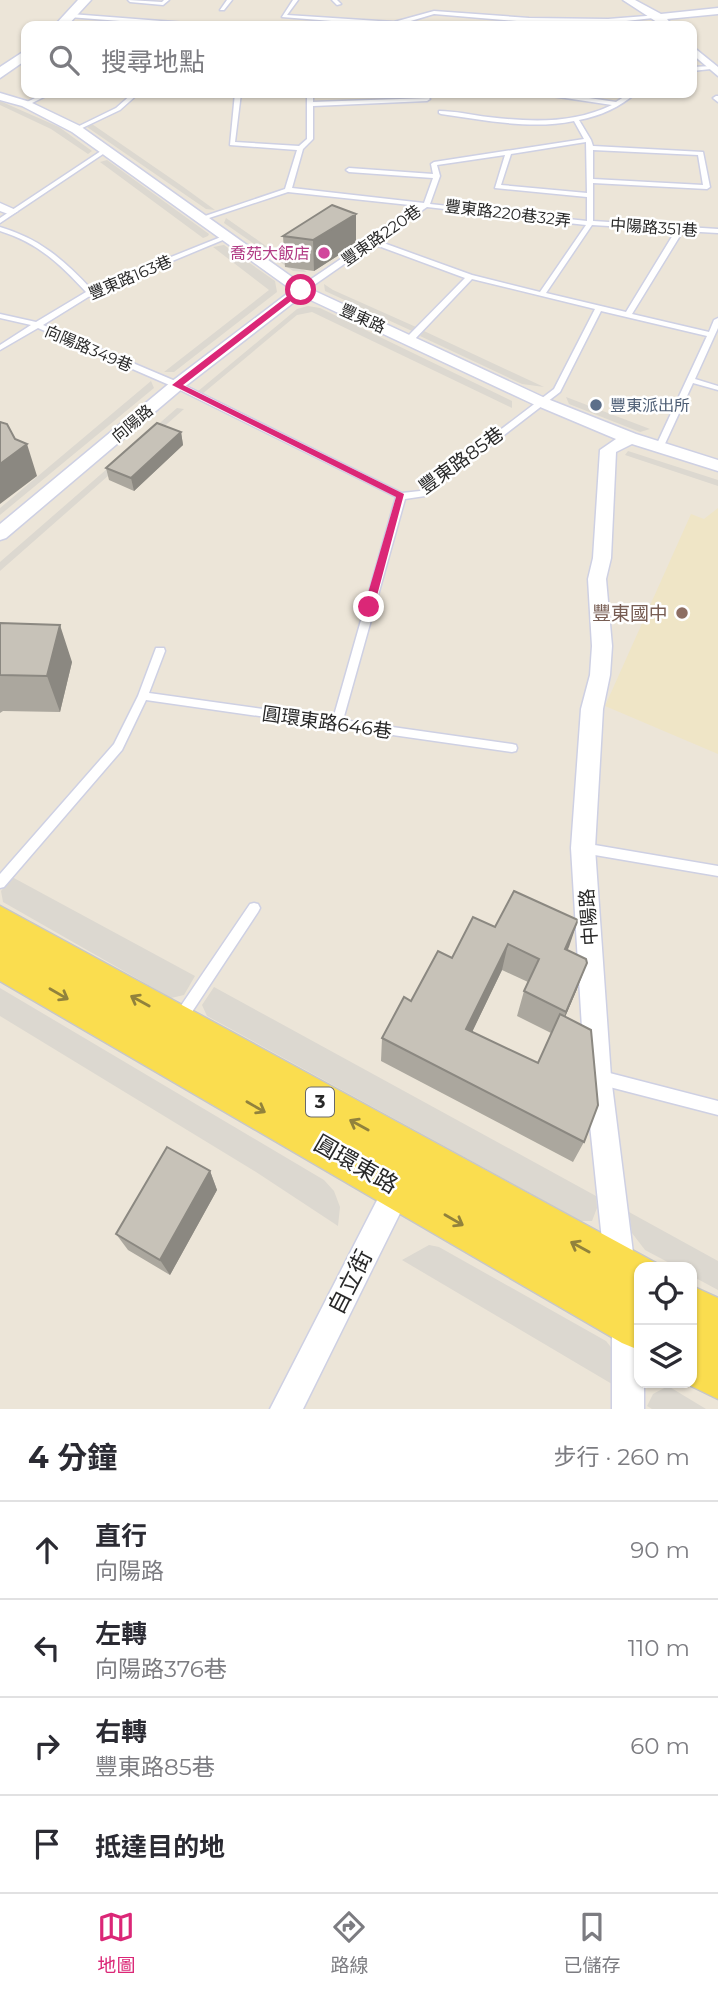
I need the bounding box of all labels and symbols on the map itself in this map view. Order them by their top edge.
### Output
street label: 豐東路220巷32弄 [444,196,572,231]
street label: 豐東路220巷 [338,201,425,270]
street label: 中陽路351巷 [610,215,698,240]
place label: 喬苑大飯店 [230,244,310,263]
marker: 喬苑大飯店 [316,245,332,261]
street label: 豐東路163巷 [86,251,175,304]
route start [285,274,316,305]
street label: 豐東路 [337,300,389,337]
street label: 向陽路349巷 [42,322,135,375]
place label: 豐東派出所 [610,396,690,415]
marker: 豐東派出所 [588,397,604,413]
street label: 向陽路 [108,401,157,446]
street label: 豐東路85巷 [415,422,508,499]
route end [353,591,384,622]
place label: 豐東國中 [592,602,668,625]
marker: 豐東國中 [674,605,690,621]
street label: 圓環東路646巷 [261,702,393,743]
street label: 中陽路 [575,888,602,946]
one-way arrow [49,987,69,1001]
one-way arrow [130,994,150,1008]
road number: 3 [306,1087,334,1116]
one-way arrow [246,1100,266,1114]
one-way arrow [350,1118,370,1132]
street label: 圓環東路 [309,1129,403,1199]
one-way arrow [443,1213,463,1227]
one-way arrow [570,1240,590,1254]
street label: 自立街 [322,1245,378,1319]

